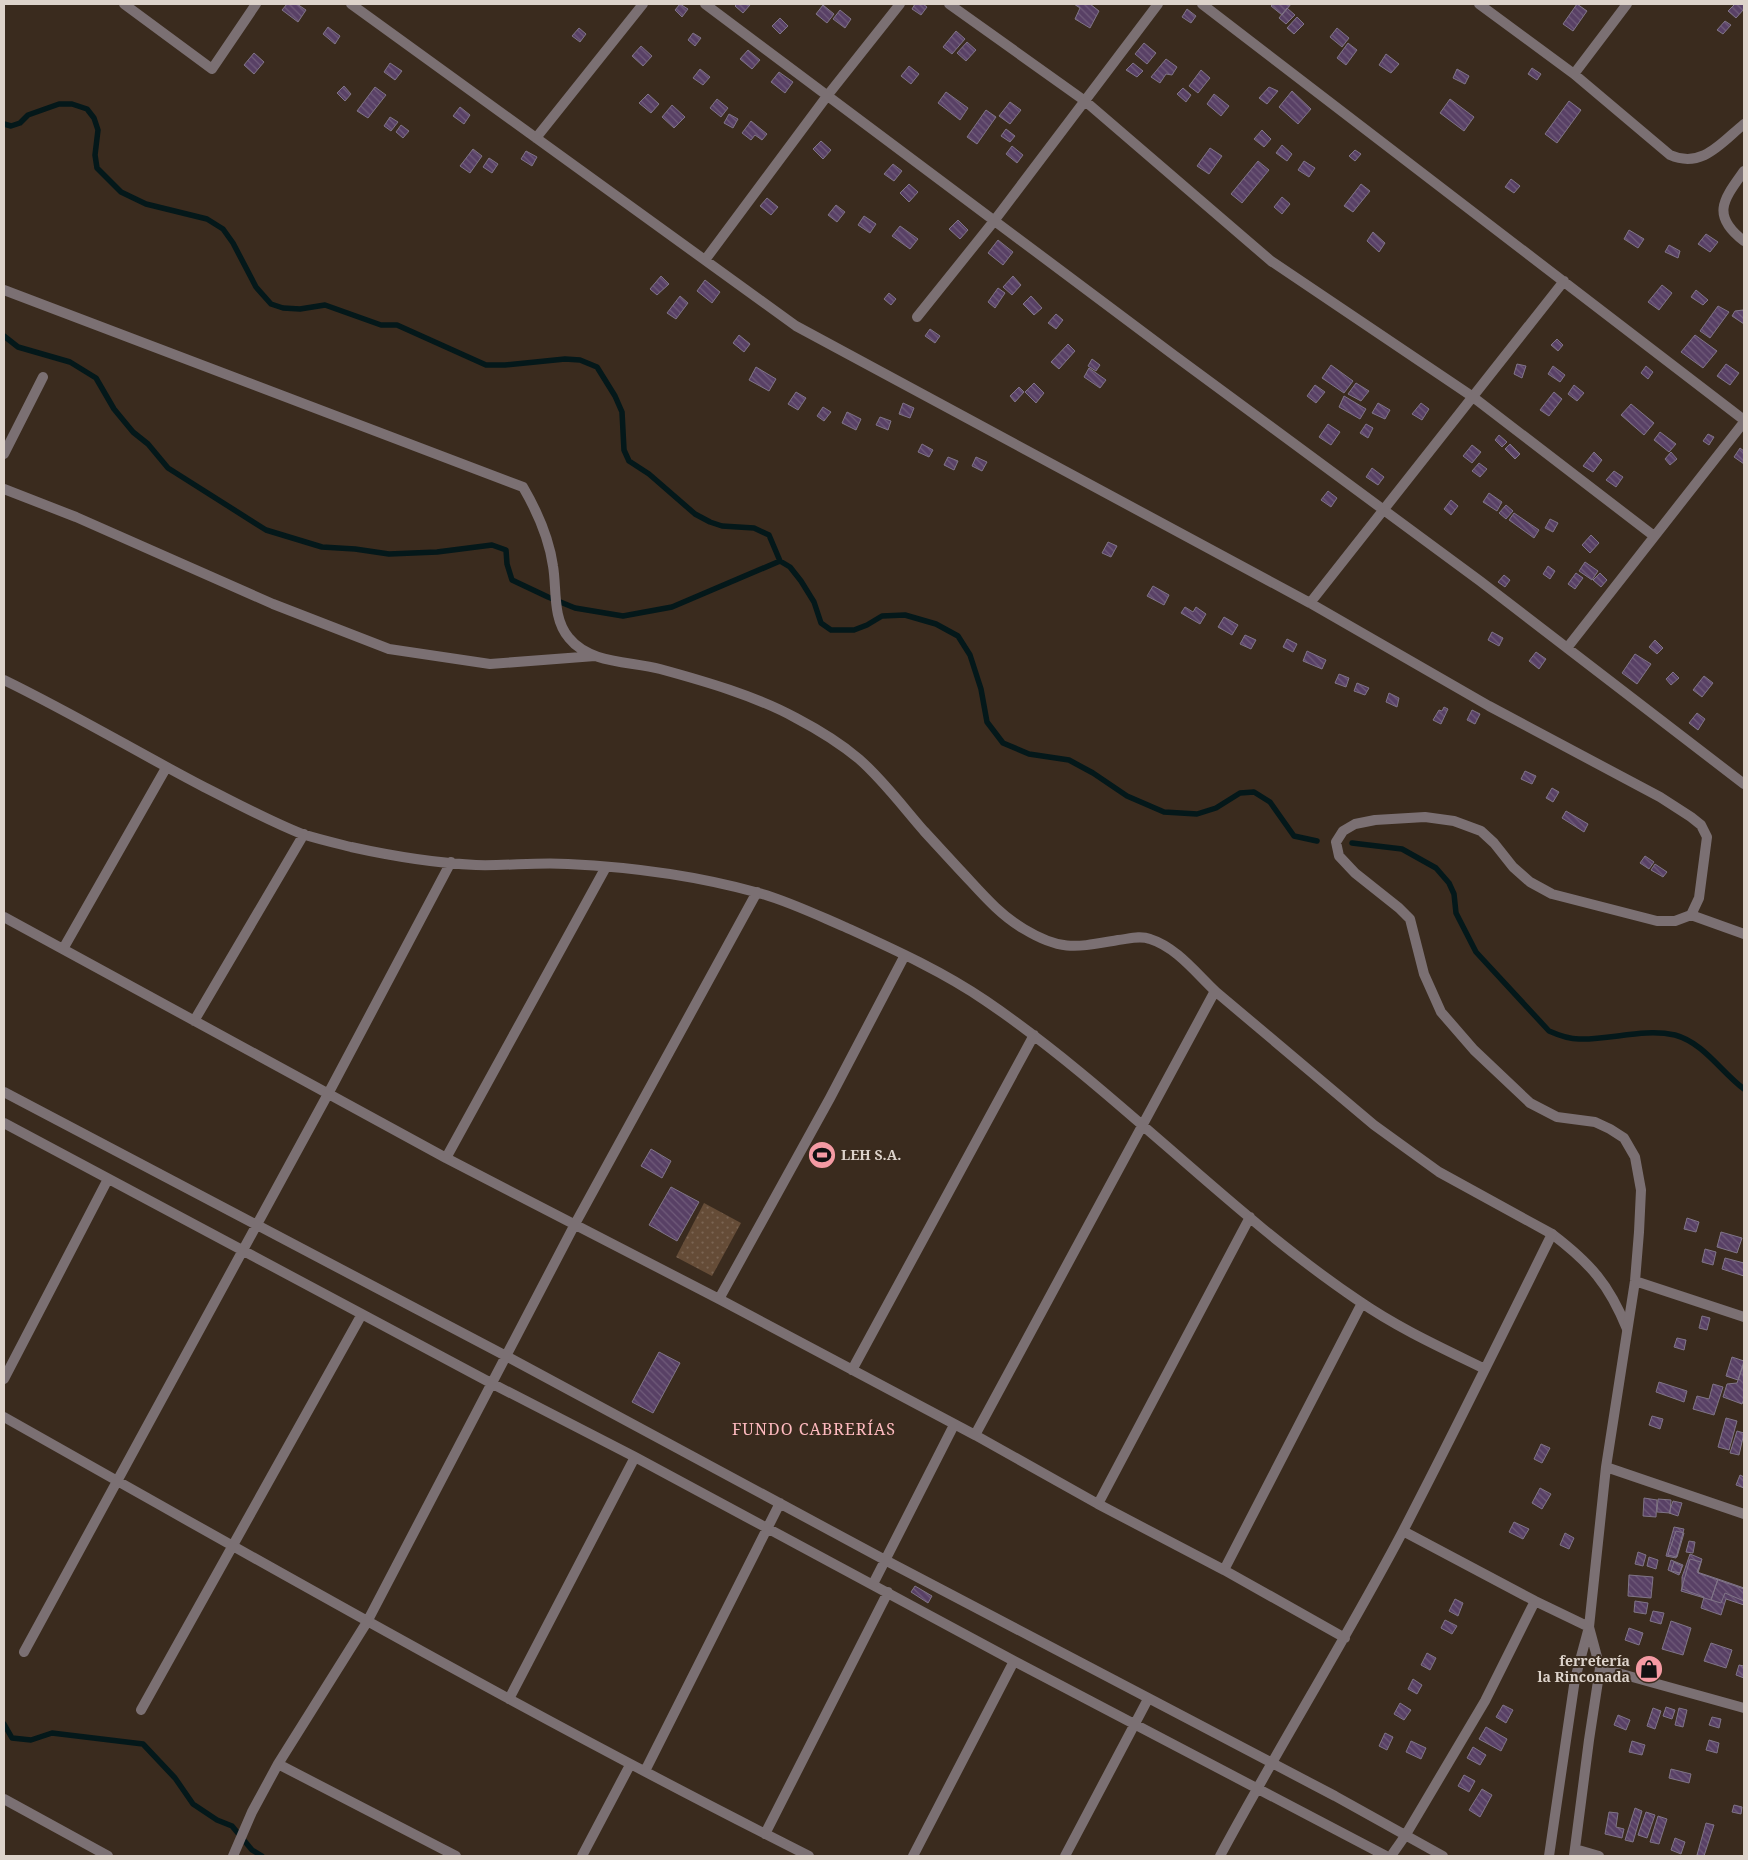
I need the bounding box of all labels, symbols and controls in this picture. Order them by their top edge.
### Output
sports icon: LEH S.A. [807,1140,837,1170]
place label: LEH S.A. [841,1145,901,1164]
district label: FUNDO CABRERÍAS [732,1418,896,1440]
place label: ferretería la Rinconada [1538,1651,1630,1686]
shop icon: ferretería la Rinconada [1634,1654,1664,1684]

